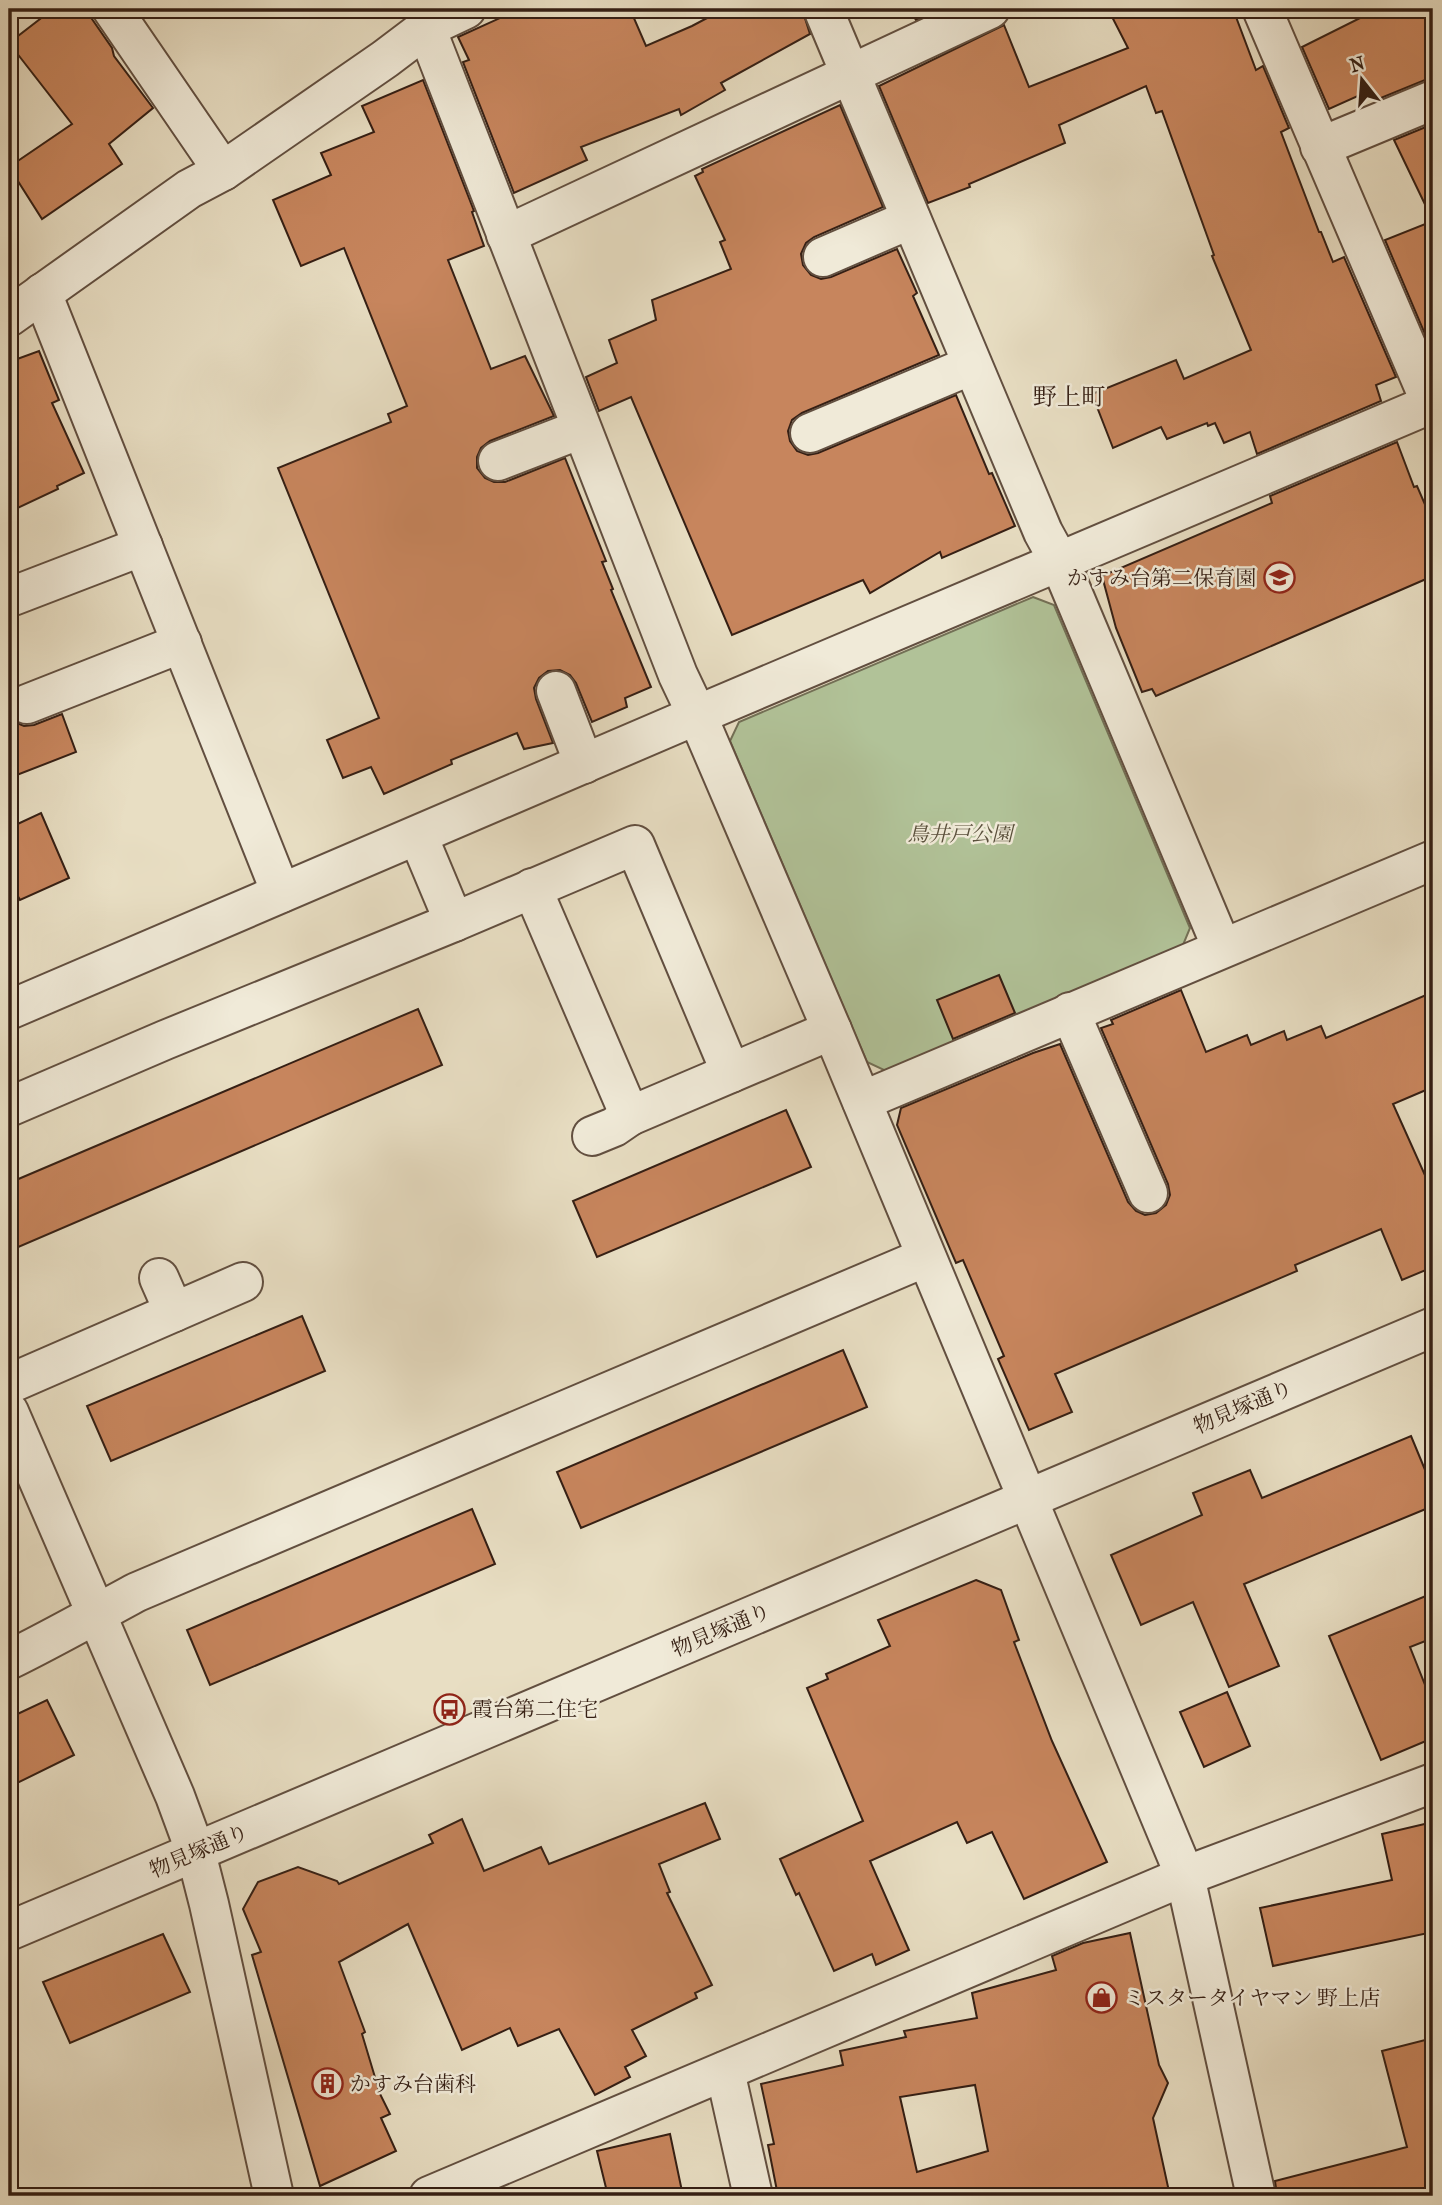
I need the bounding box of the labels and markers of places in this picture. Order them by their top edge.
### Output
school or university icon: かすみ台第二保育園 [1262,561,1296,595]
place label: かすみ台第二保育園 [1067,566,1256,590]
bus stop icon: 霞台第二住宅 [432,1692,466,1726]
place label: 霞台第二住宅 [472,1697,598,1721]
shop icon: ミスタータイヤマン 野上店 [1084,1981,1118,2015]
place label: ミスタータイヤマン 野上店 [1124,1986,1380,2010]
building icon: かすみ台歯科 [310,2067,344,2101]
place label: かすみ台歯科 [350,2072,476,2096]

